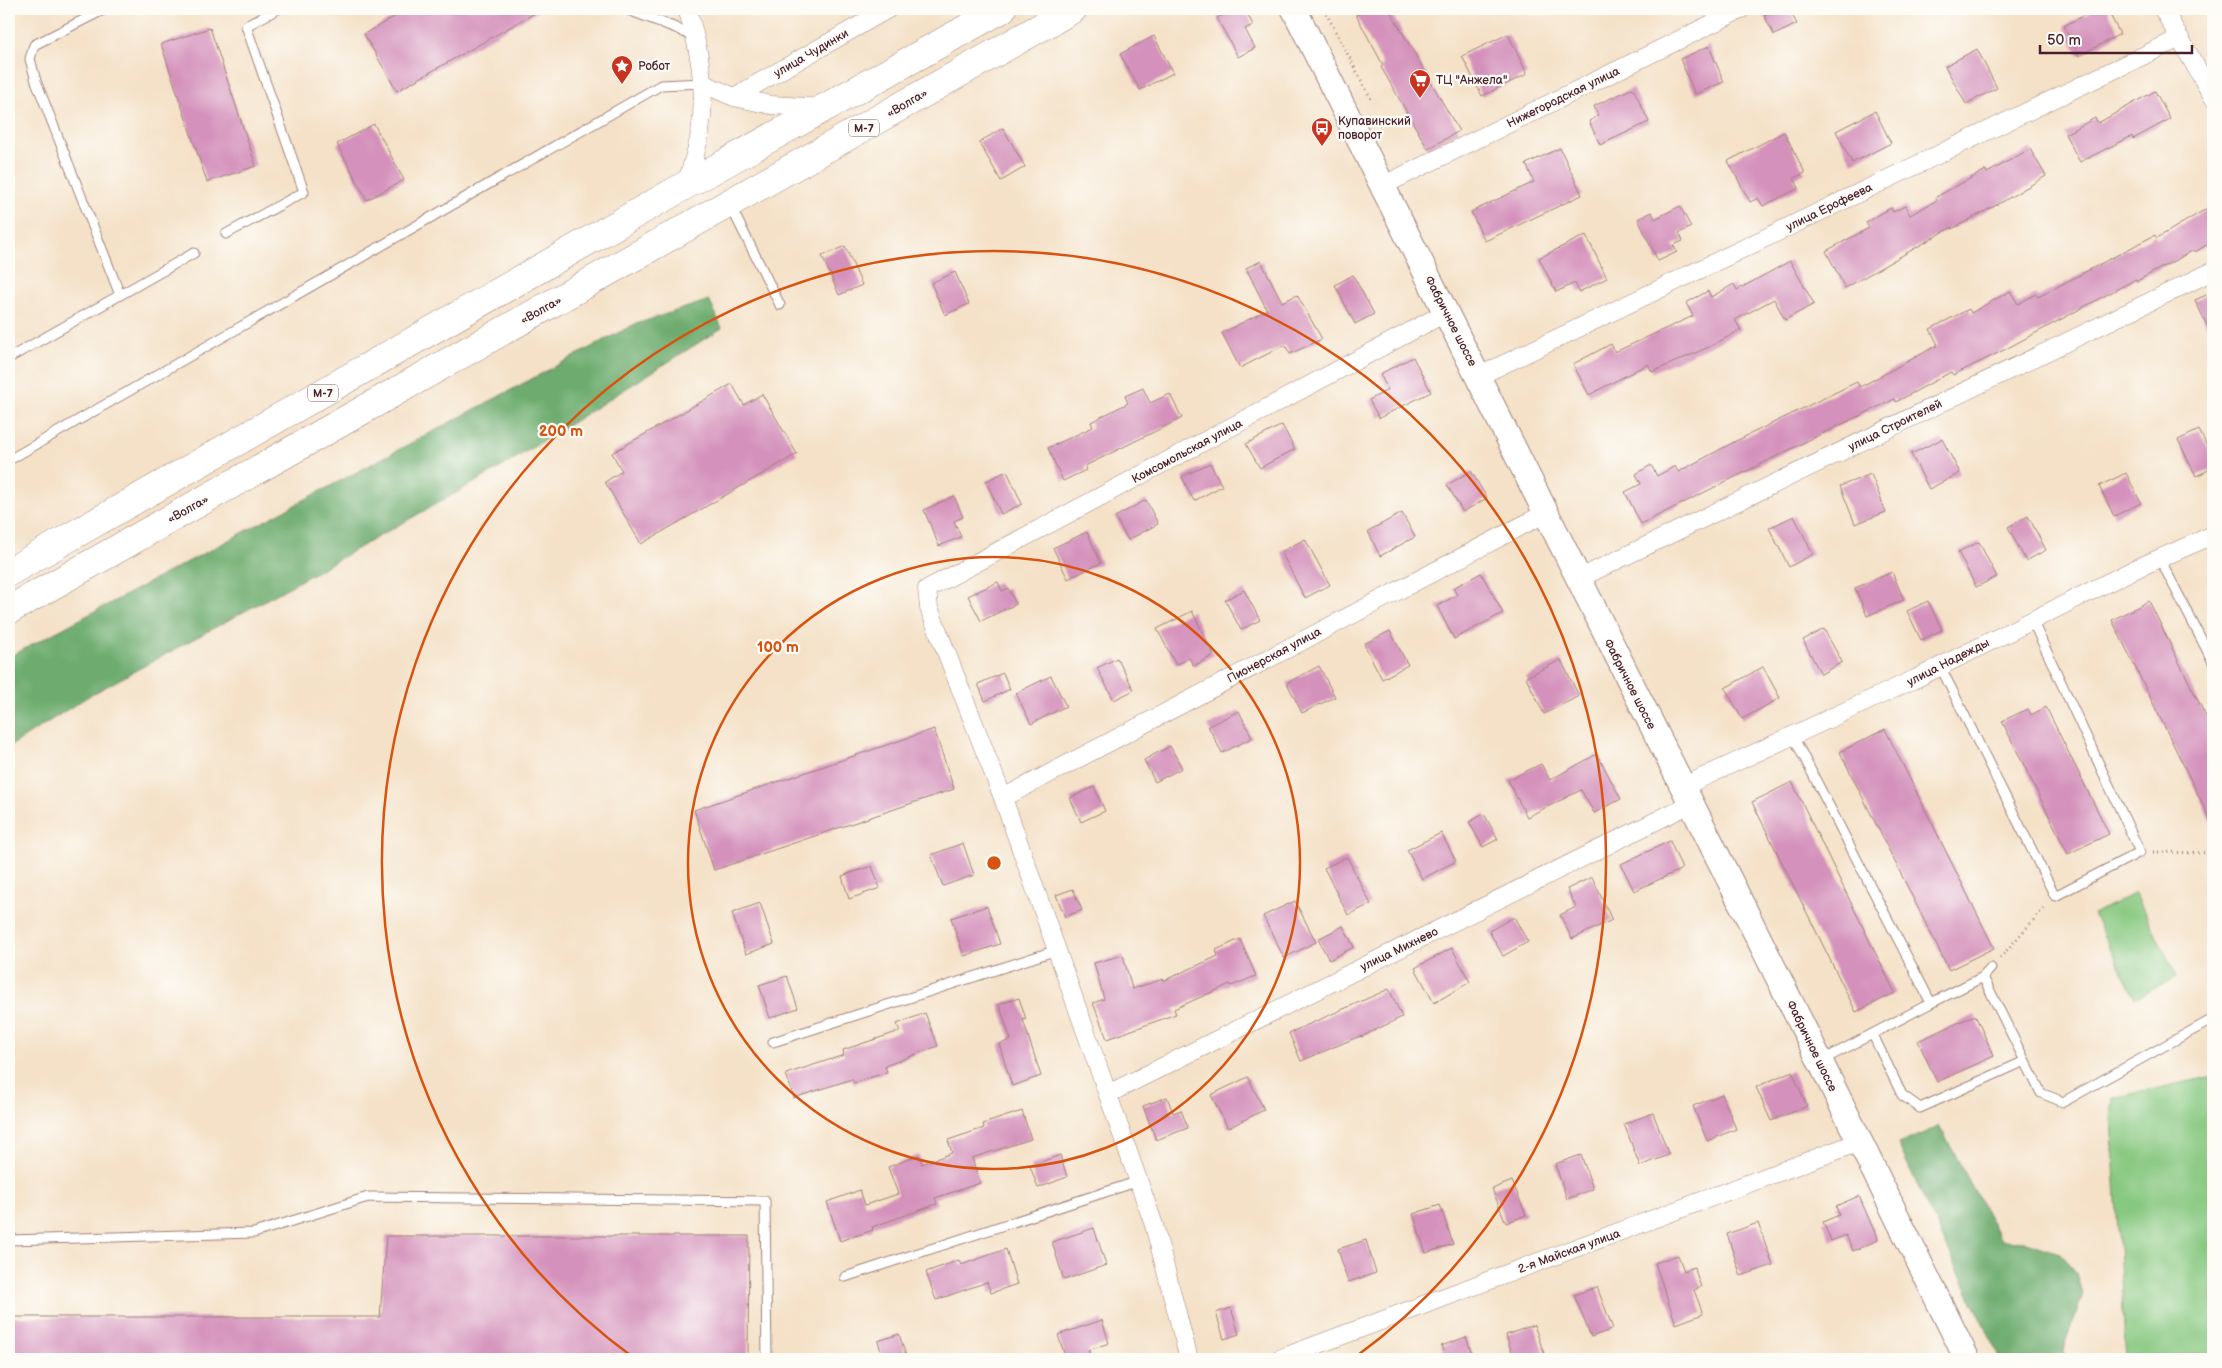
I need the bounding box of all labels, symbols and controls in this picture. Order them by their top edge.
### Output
scale bar [2040,22,2192,54]
street label: улица Чудинки [771,26,851,81]
text: 50 m [2047,31,2081,50]
place icon: Робот [610,54,634,85]
place label: Робот [638,59,670,74]
street label: Нижегородская улица [1504,64,1622,131]
supermarket icon: ТЦ "Анжела" [1408,68,1432,99]
place label: ТЦ "Анжела" [1436,73,1507,88]
street label: «Волга» [884,86,931,121]
place label: Купавинский поворот [1338,114,1411,143]
bus stop icon: Купавинский поворот [1310,116,1334,147]
road number: М-7 [849,120,879,136]
street label: улица Ерофеева [1784,180,1875,235]
street label: Фабричное шоссе [1421,273,1480,369]
street label: «Волга» [518,293,565,328]
road number: М-7 [308,384,338,402]
street label: улица Строителей [1846,396,1945,455]
street label: Комсомольская улица [1129,416,1245,487]
text: 200 m [539,422,583,441]
street label: «Волга» [165,492,212,527]
street label: Пионерская улица [1225,624,1324,687]
street label: улица Надежды [1904,635,1992,690]
street label: Фабричное шоссе [1600,636,1659,732]
text: 100 m [757,638,799,657]
centre of rings [985,854,1003,872]
street label: улица Михнево [1358,924,1441,975]
street label: Фабричное шоссе [1783,998,1840,1095]
street label: 2-я Майская улица [1516,1226,1622,1277]

